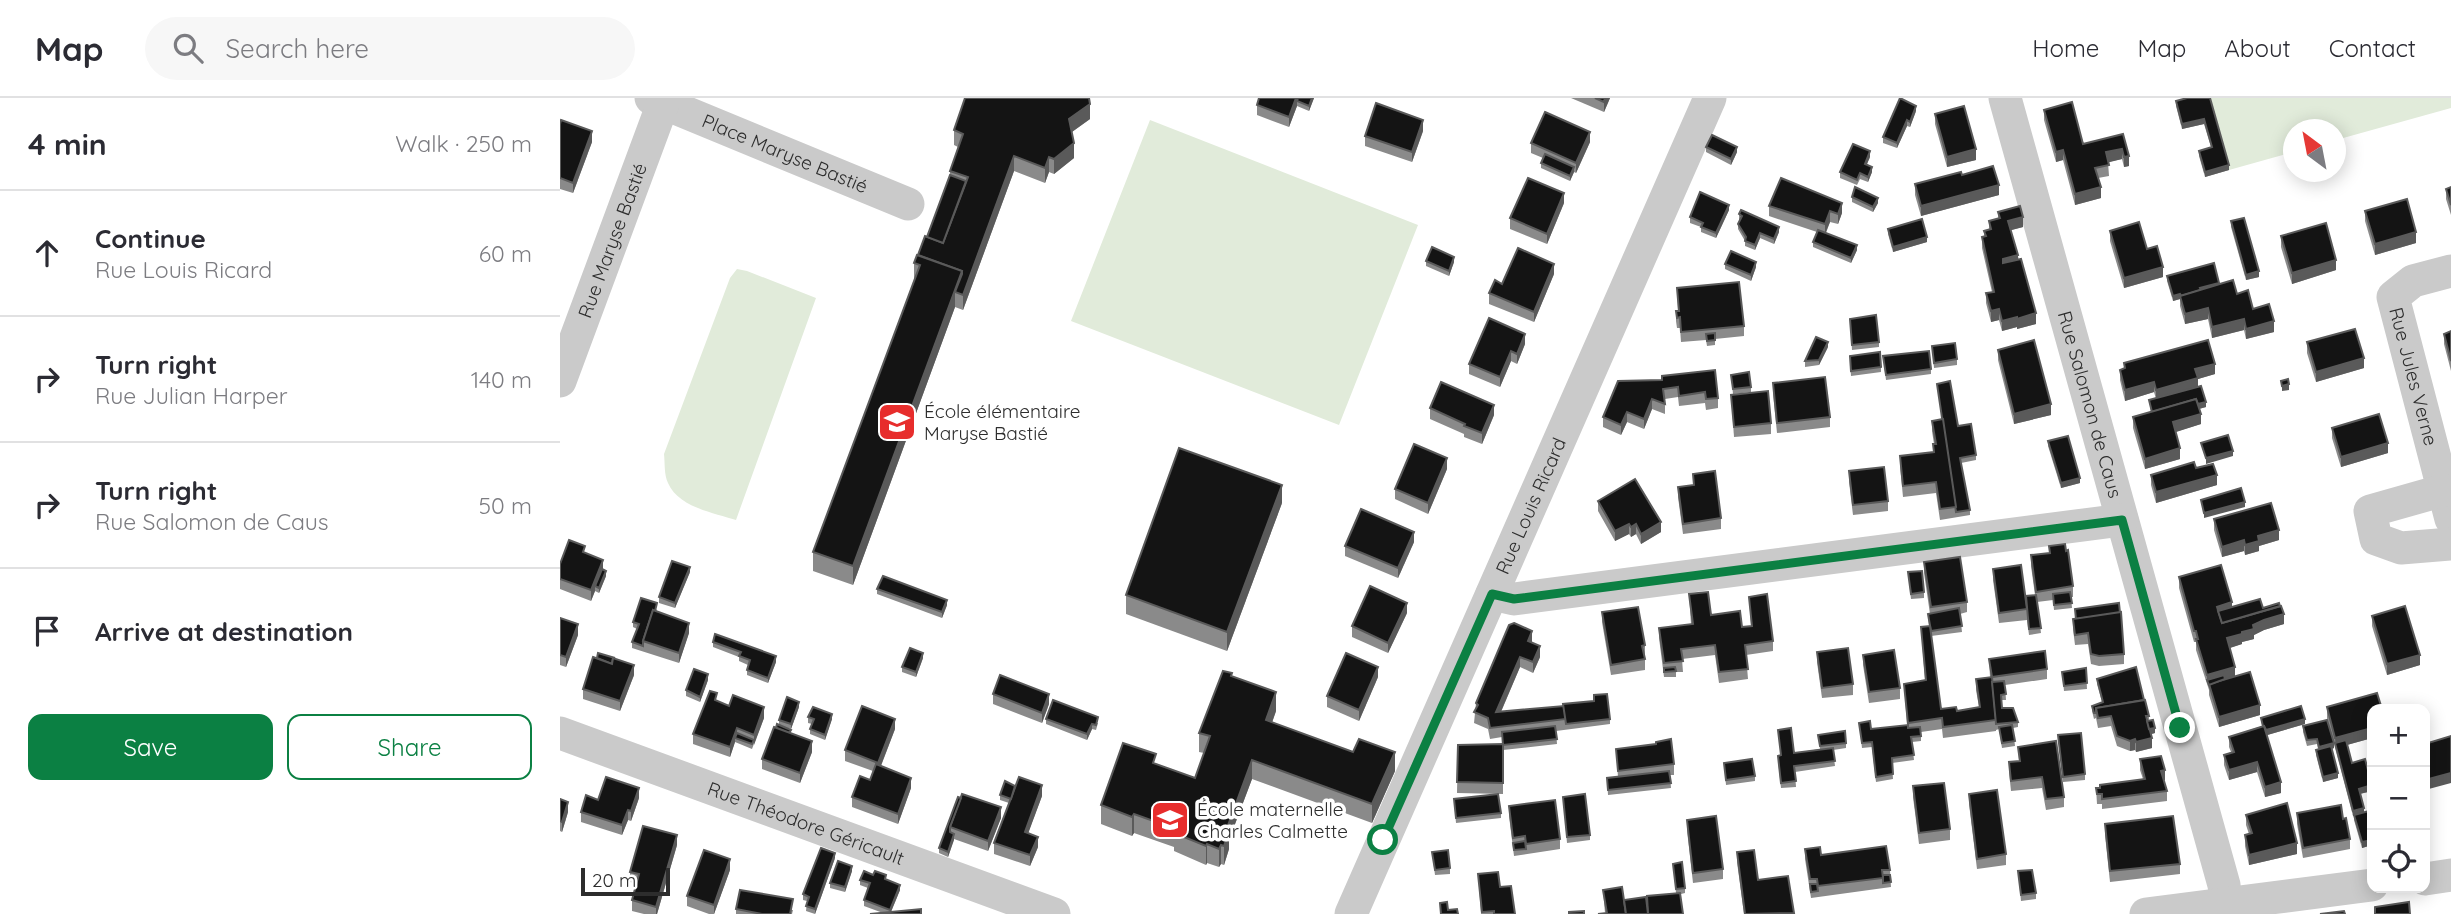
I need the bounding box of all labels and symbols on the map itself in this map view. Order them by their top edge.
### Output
street label: Place Maryse Bastié [699,108,871,198]
north arrow [2283,119,2346,182]
street label: Rue Maryse Bastié [573,160,652,321]
street label: Rue Jules Verne [2384,305,2443,448]
street label: Rue Salomon de Caus [2053,308,2128,501]
place label: École élémentaire Maryse Bastié [924,399,1081,445]
school or university icon: École élémentaire Maryse Bastié [876,401,918,443]
street label: Rue Louis Ricard [1490,434,1571,578]
route end [2164,712,2195,743]
street label: Rue Théodore Géricault [704,776,908,870]
place label: École maternelle Charles Calmette [1197,797,1348,843]
school or university icon: École maternelle Charles Calmette [1149,799,1191,841]
route start [1367,824,1398,855]
scale bar [581,865,670,897]

